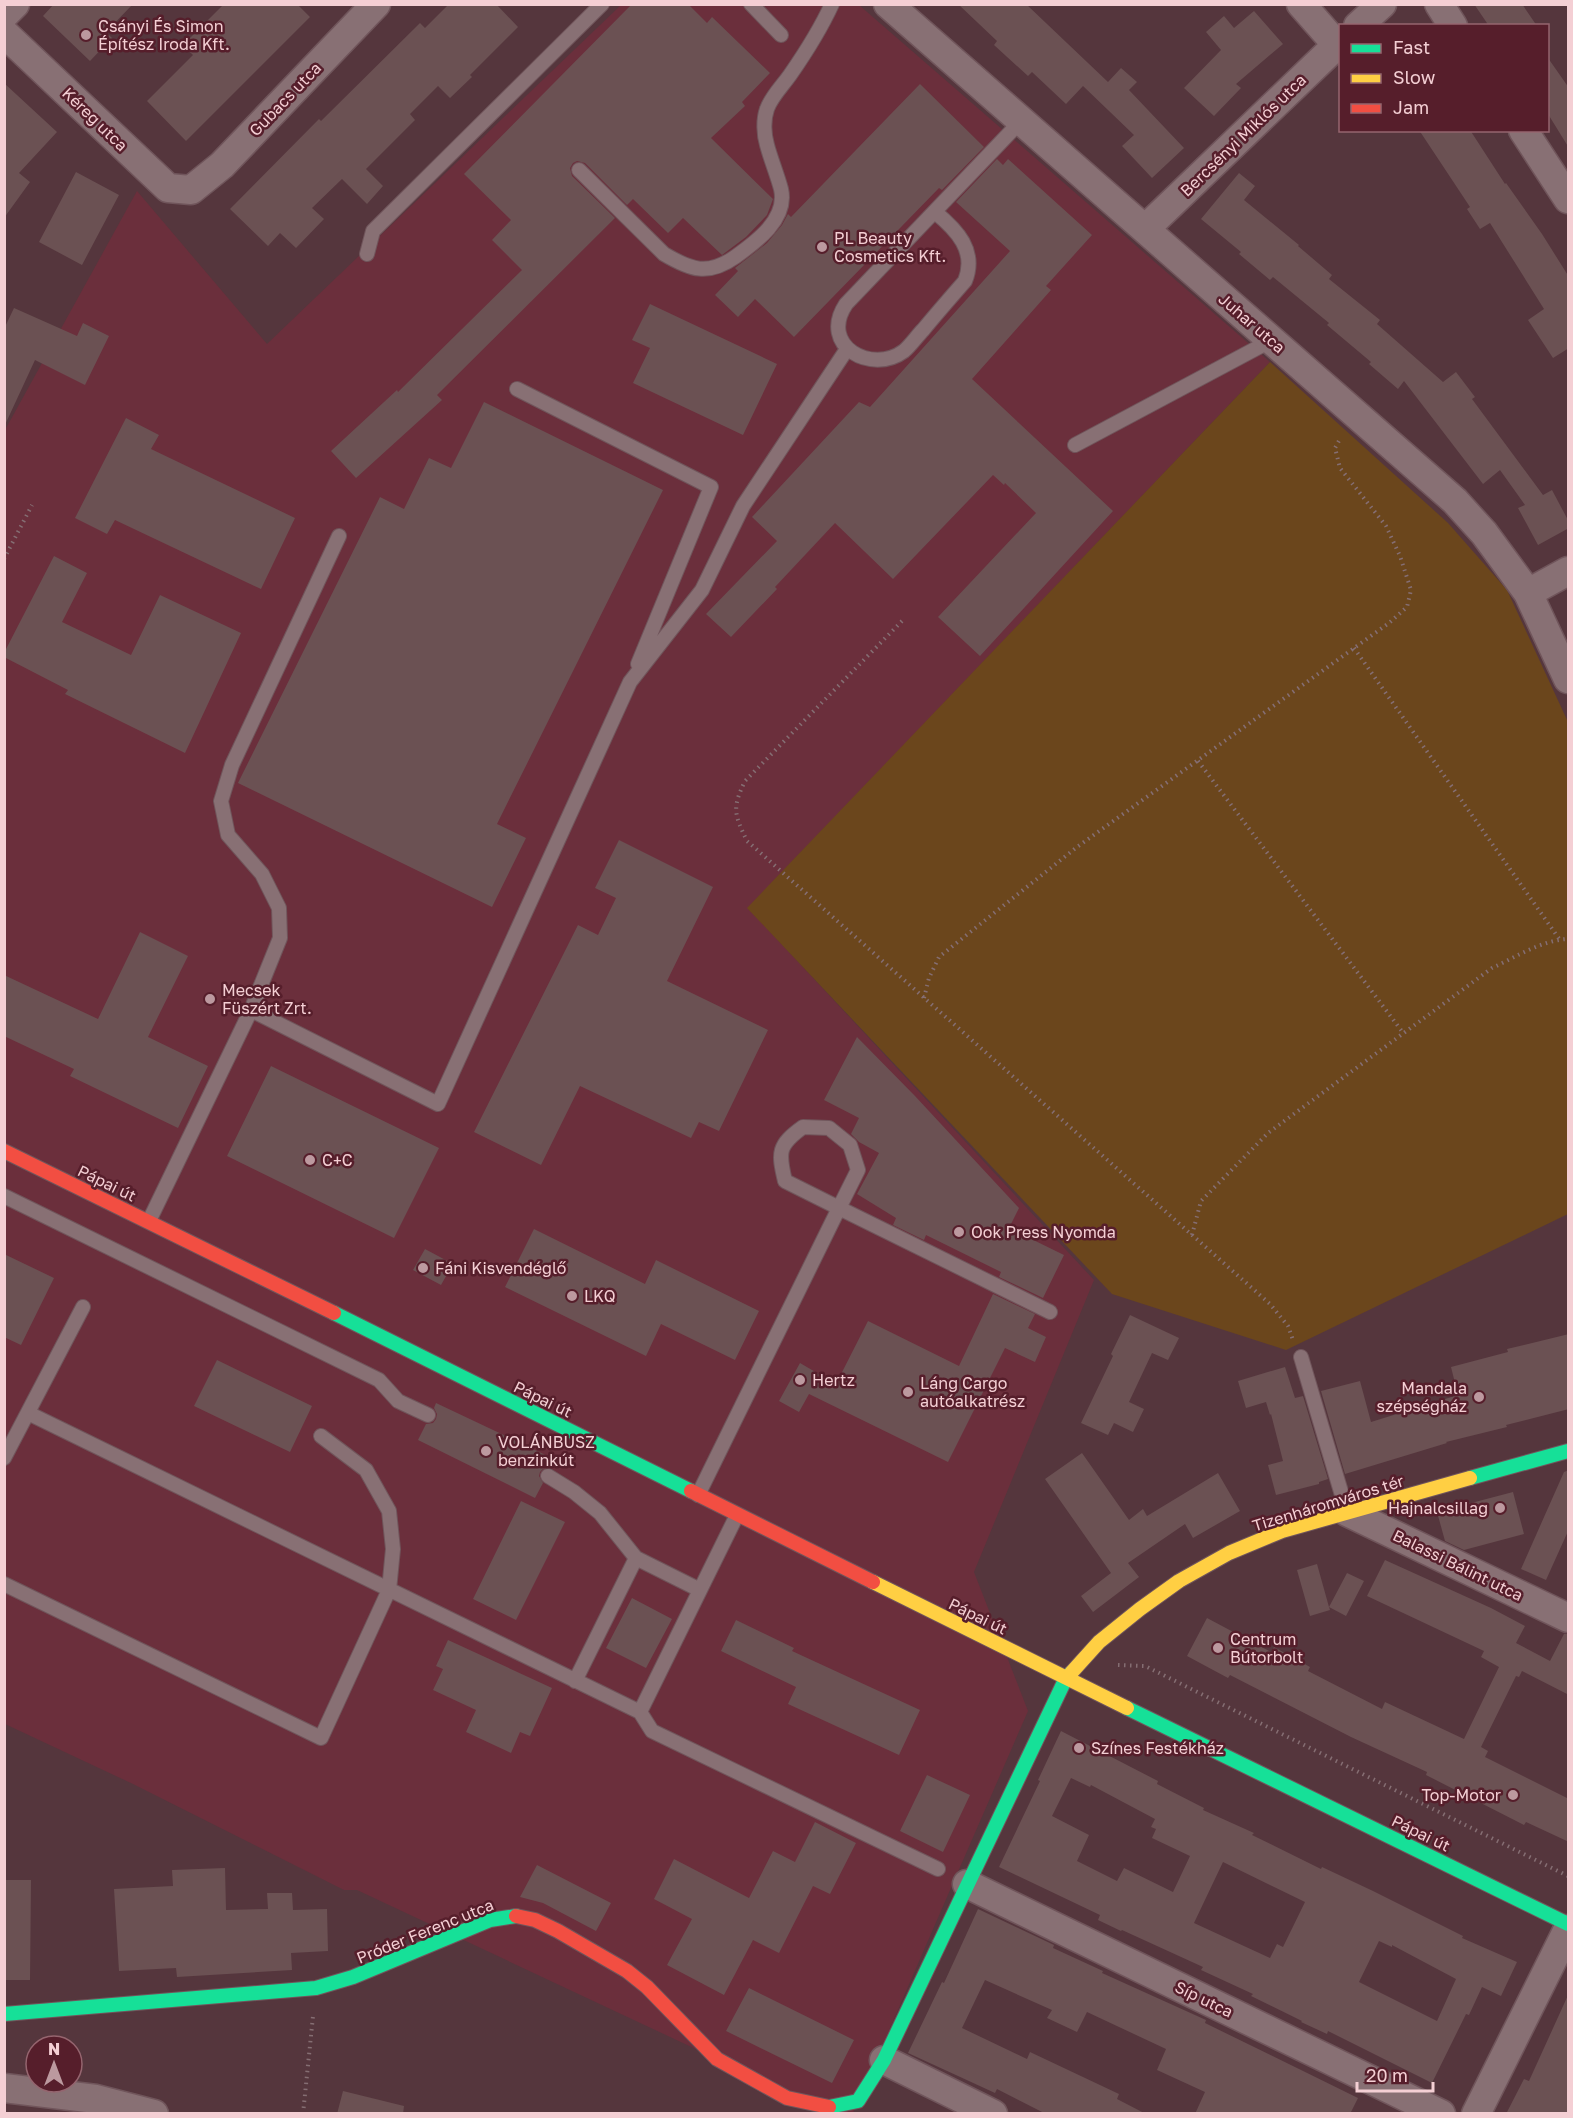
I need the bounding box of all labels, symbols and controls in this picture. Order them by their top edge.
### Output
place label: Csányi És Simon Építész Iroda Kft. [98,16,230,54]
legend [1339,24,1549,132]
marker: Csányi És Simon Építész Iroda Kft. [79,28,93,42]
text: Fast [1393,36,1430,58]
street label: Gubacs utca [245,58,325,140]
text: Slow [1393,66,1436,88]
street label: Bercsényi Miklós utca [1176,70,1310,200]
street label: Kéreg utca [58,83,132,155]
text: Jam [1393,96,1429,118]
place label: PL Beauty Cosmetics Kft. [834,228,946,266]
marker: PL Beauty Cosmetics Kft. [815,240,829,254]
street label: Juhar utca [1215,289,1289,357]
place label: Mecsek Füszért Zrt. [222,980,312,1018]
marker: Mecsek Füszért Zrt. [203,992,217,1006]
place label: C+C [322,1150,353,1170]
marker: C+C [303,1153,317,1167]
street label: Pápai út [74,1160,140,1206]
place label: Ook Press Nyomda [971,1222,1116,1242]
marker: Ook Press Nyomda [952,1225,966,1239]
place label: Fáni Kisvendéglő [435,1258,567,1278]
marker: Fáni Kisvendéglő [416,1261,430,1275]
place label: LKQ [584,1286,616,1306]
marker: LKQ [565,1289,579,1303]
place label: Hertz [812,1370,855,1390]
marker: Hertz [793,1373,807,1387]
place label: Láng Cargo autóalkatrész [920,1373,1025,1411]
street label: Pápai út [510,1376,576,1422]
place label: Mandala szépségház [1377,1378,1467,1416]
marker: Láng Cargo autóalkatrész [901,1385,915,1399]
marker: Mandala szépségház [1472,1390,1486,1404]
place label: VOLÁNBUSZ benzinkút [498,1432,595,1470]
marker: VOLÁNBUSZ benzinkút [479,1444,493,1458]
street label: Tizenháromváros tér [1250,1470,1406,1536]
place label: Hajnalcsillag [1388,1498,1488,1518]
marker: Hajnalcsillag [1493,1501,1507,1515]
street label: Balassi Bálint utca [1390,1525,1526,1605]
street label: Pápai út [945,1593,1011,1639]
place label: Centrum Bútorbolt [1230,1629,1303,1667]
marker: Centrum Bútorbolt [1211,1641,1225,1655]
place label: Színes Festékház [1091,1738,1224,1758]
marker: Színes Festékház [1072,1741,1086,1755]
place label: Top-Motor [1421,1785,1501,1805]
marker: Top-Motor [1506,1788,1520,1802]
street label: Pápai út [1388,1810,1454,1856]
street label: Próder Ferenc utca [354,1894,496,1968]
street label: Síp utca [1172,1976,1236,2022]
north arrow [24,2034,84,2094]
text: N [48,2039,60,2059]
scale bar [1357,2055,1434,2093]
text: 20 m [1366,2064,1408,2086]

